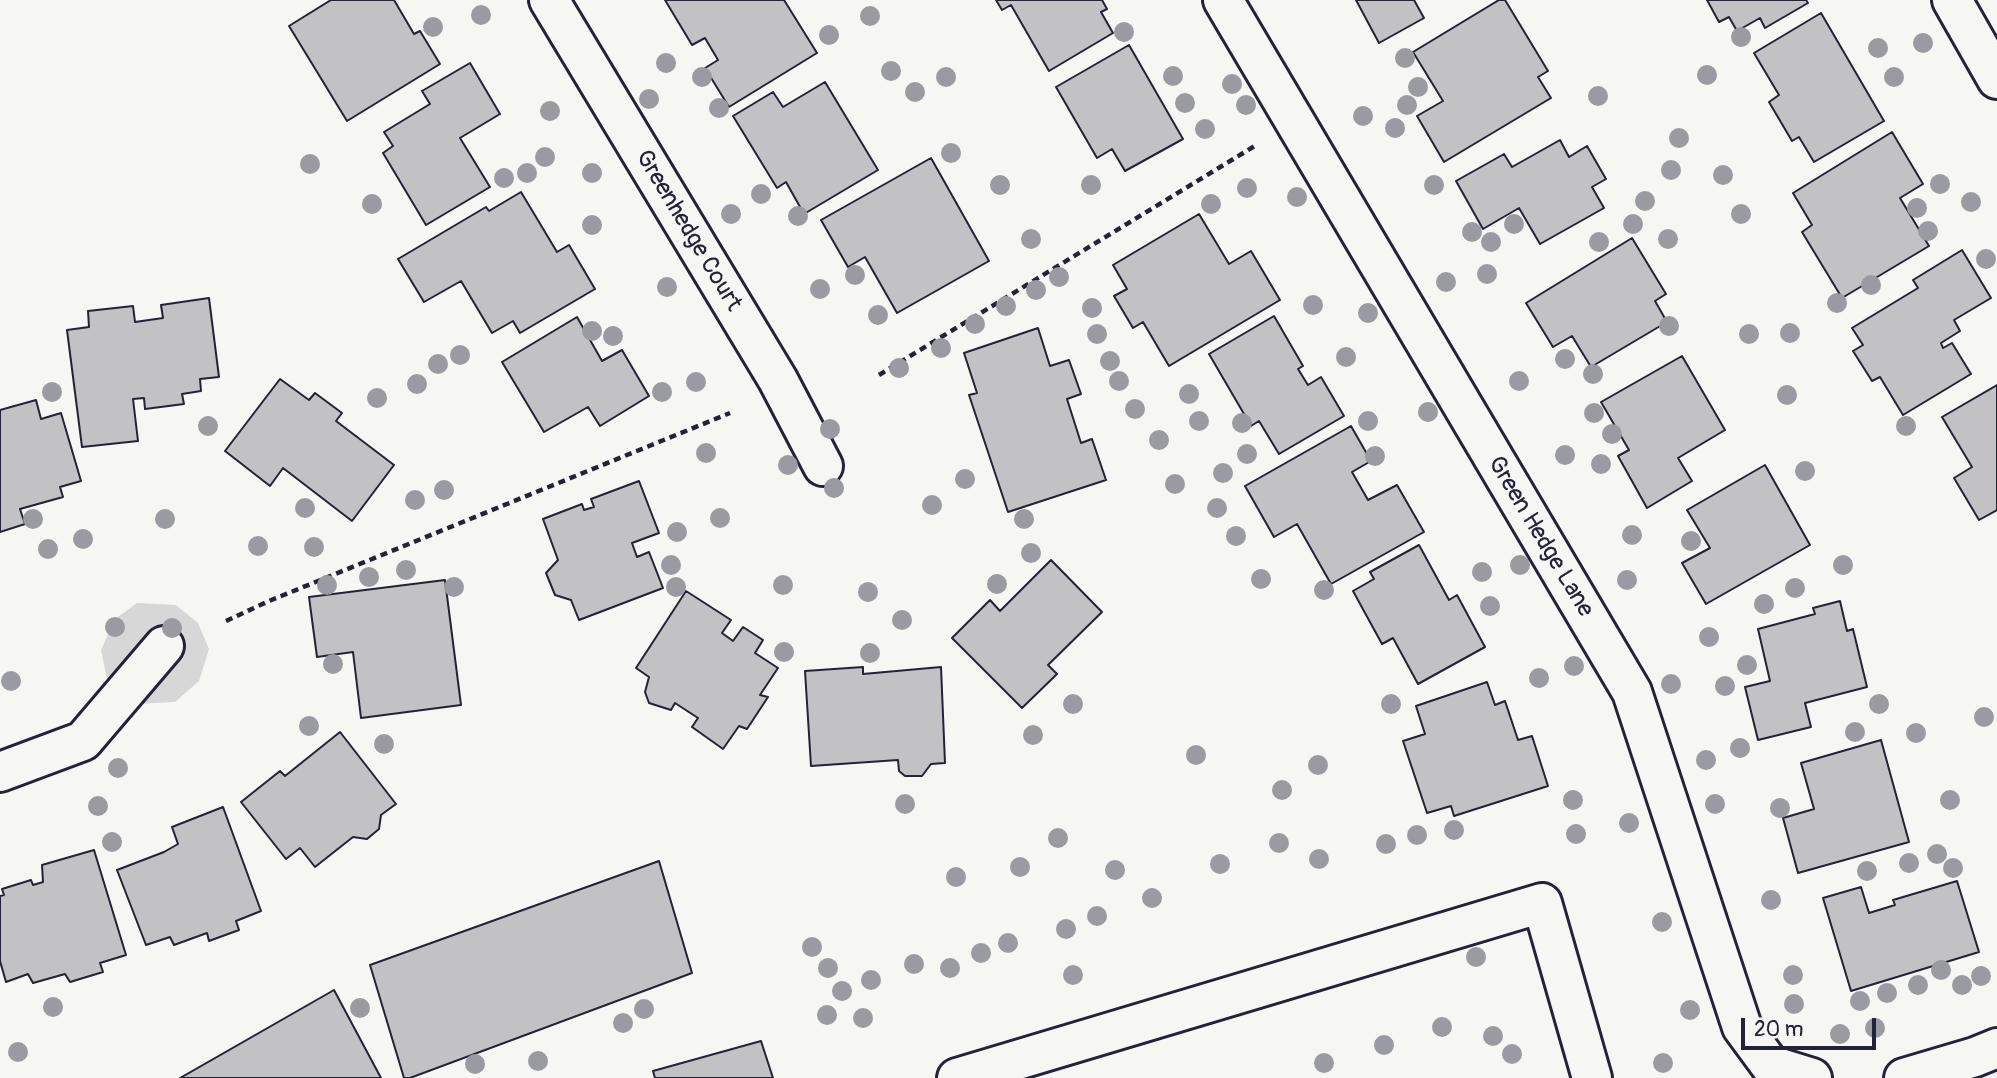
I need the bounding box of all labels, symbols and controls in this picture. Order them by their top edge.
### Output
street label: Greenhedge Court [629,145,747,317]
street label: Green Hedge Lane [1481,452,1599,622]
scale bar [1745,1004,1880,1048]
text: 20 m [1754,1016,1803,1043]

